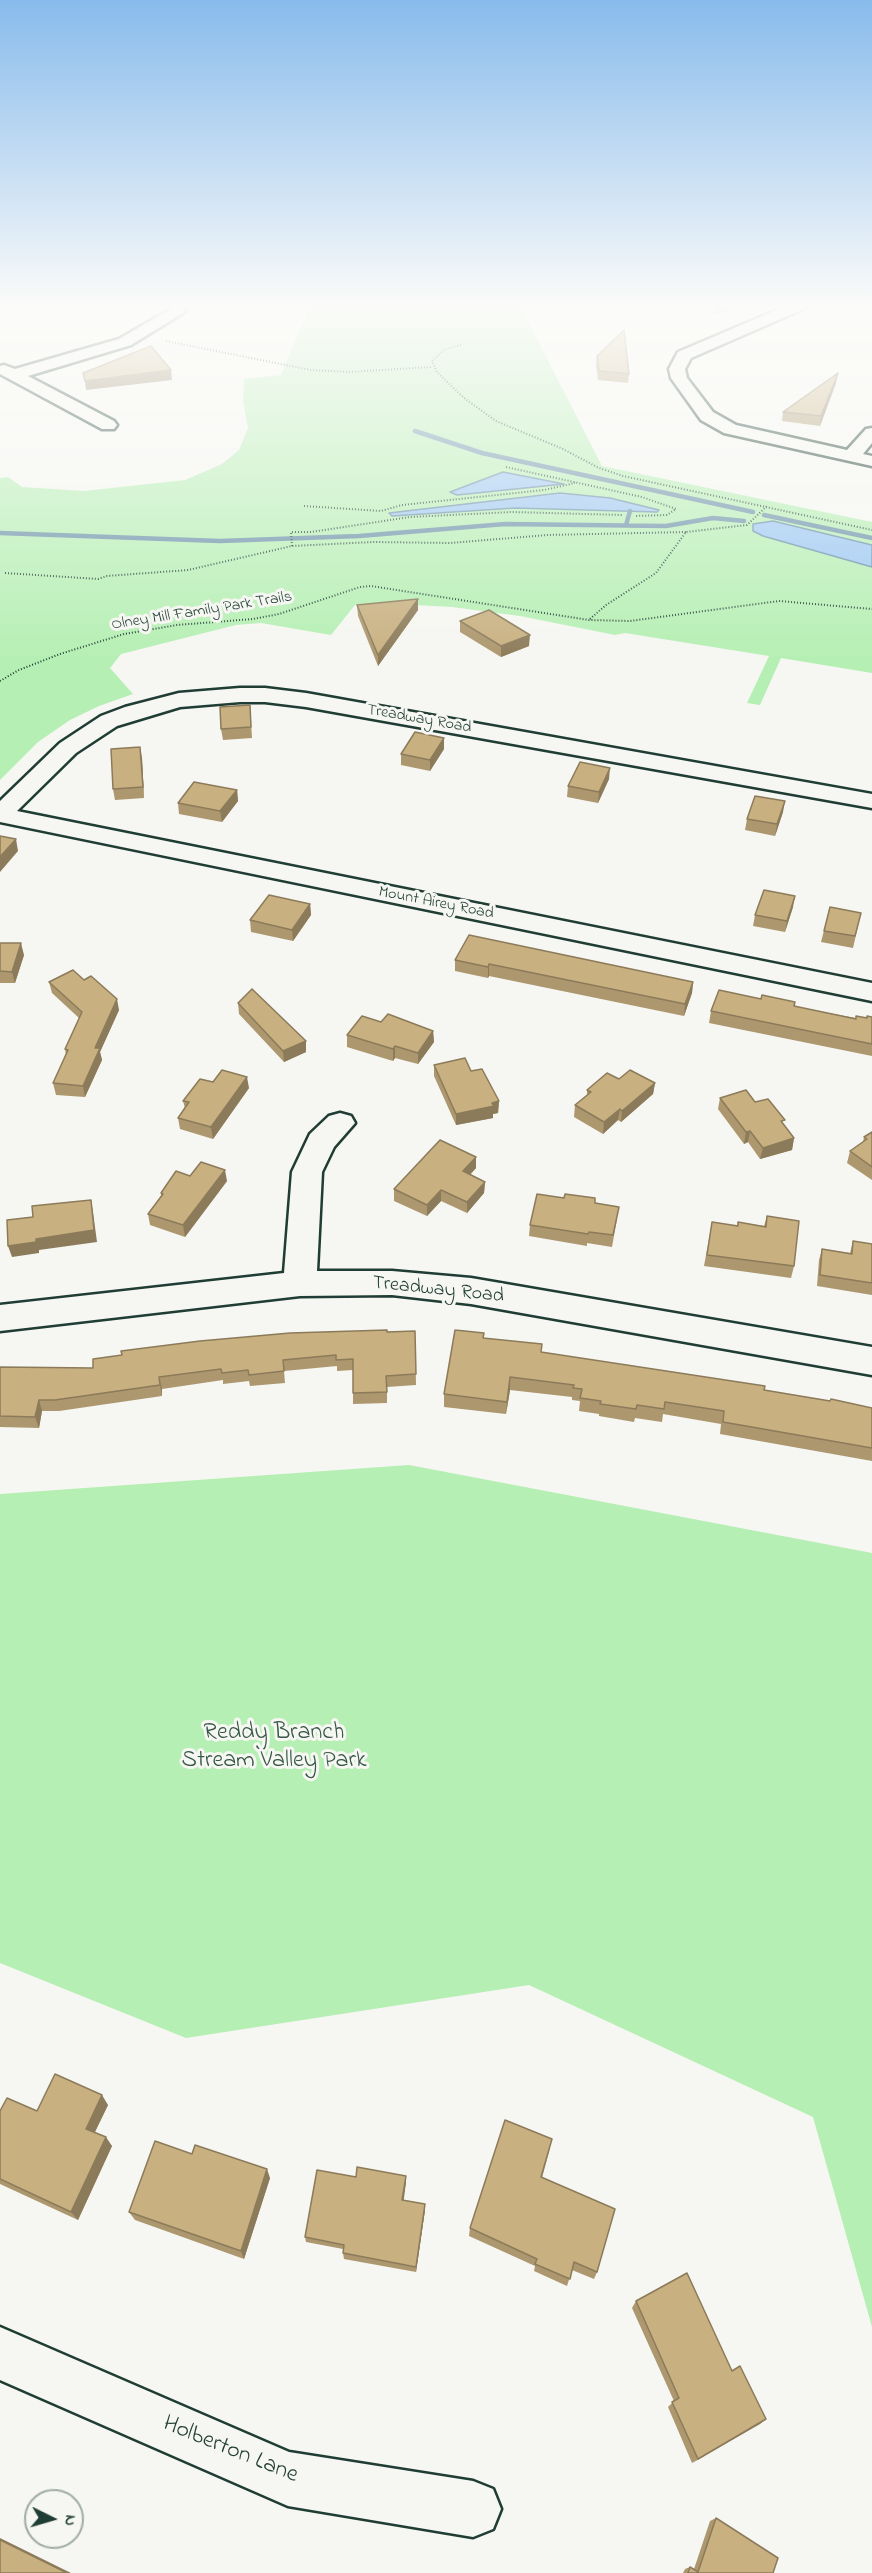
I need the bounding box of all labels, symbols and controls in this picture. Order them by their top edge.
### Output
street label: Olney Mill Family Park Trails [110,588,294,636]
street label: Treadway Road [365,701,473,739]
street label: Mount Airey Road [377,883,495,925]
street label: Treadway Road [371,1272,505,1310]
park label: Reddy Branch Stream Valley Park [181,1720,367,1776]
street label: Holberton Lane [158,2411,302,2491]
north arrow [24,2489,84,2549]
text: N [58,2514,82,2527]

